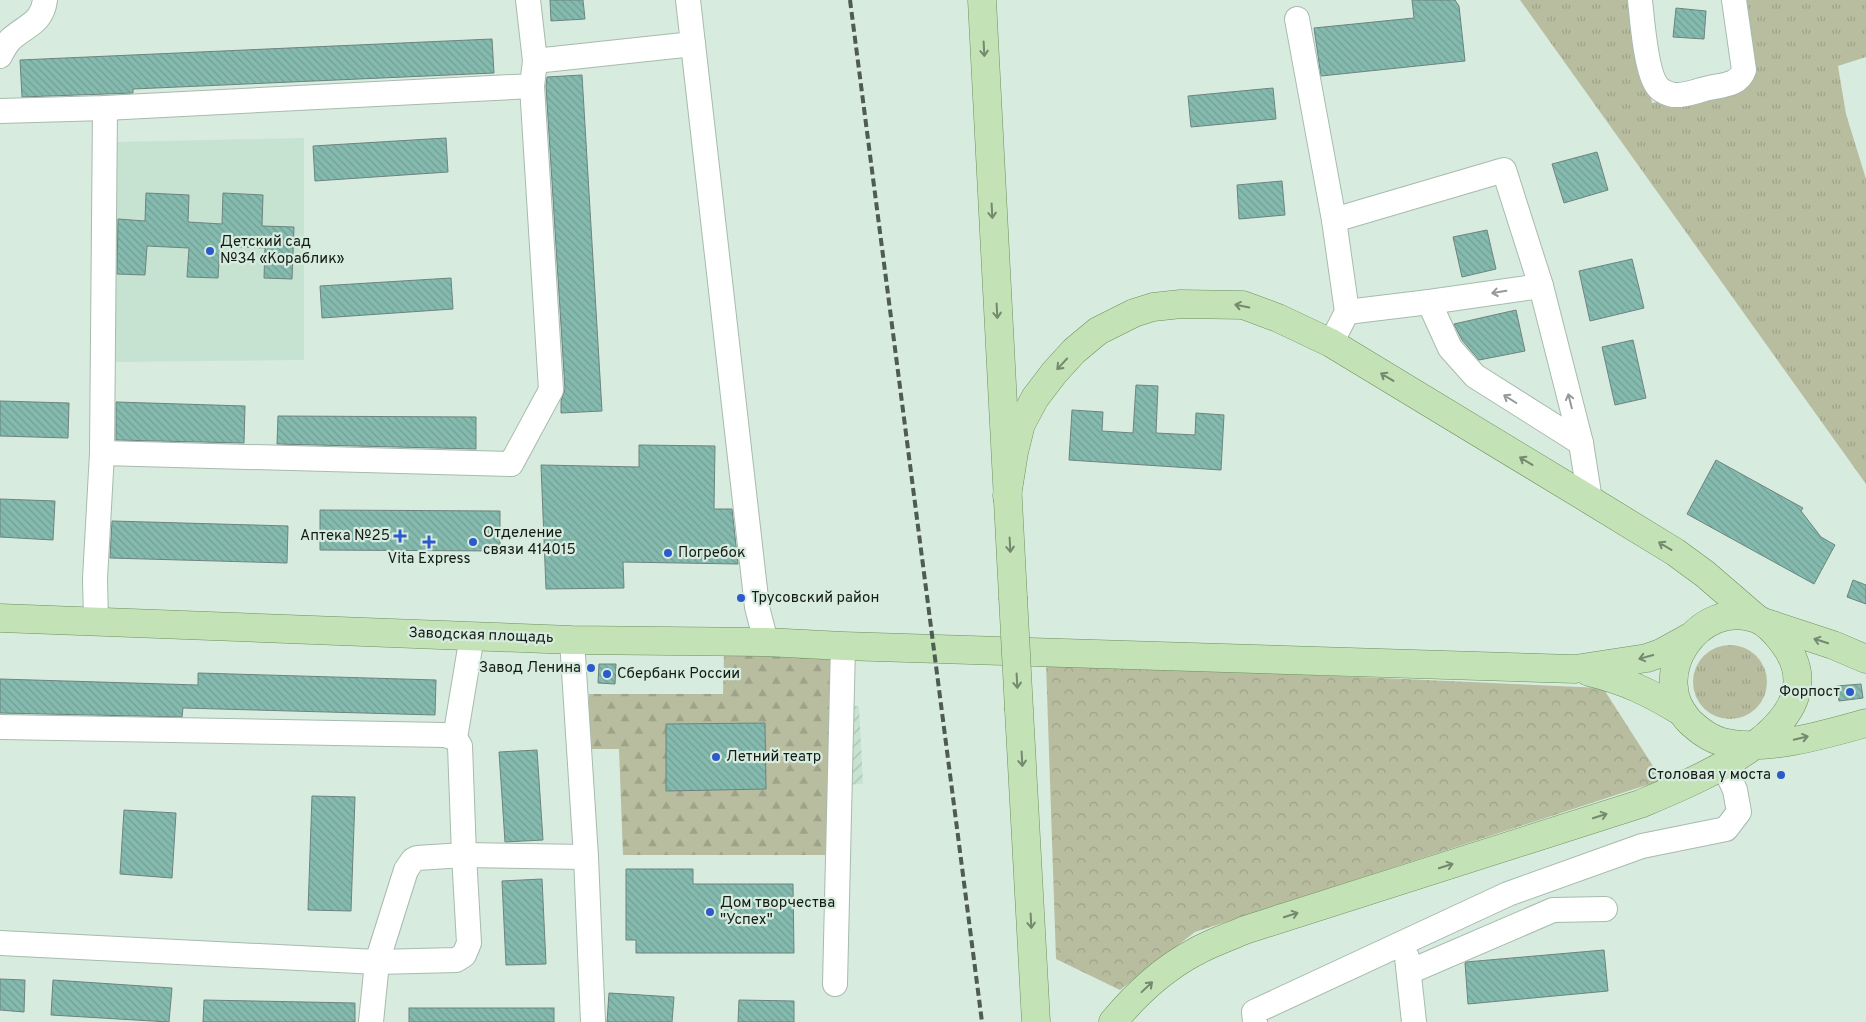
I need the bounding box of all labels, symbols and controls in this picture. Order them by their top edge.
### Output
one-way arrow [980,40,989,56]
one-way arrow [987,202,997,219]
place label: Детский сад №34 «Кораблик» [220,233,345,269]
marker: Детский сад №34 «Кораблик» [204,245,216,257]
one-way arrow [1491,287,1507,297]
one-way arrow [1235,301,1251,310]
one-way arrow [993,303,1002,319]
one-way arrow [1056,357,1068,370]
one-way arrow [1381,372,1395,382]
one-way arrow [1504,393,1518,403]
one-way arrow [1565,393,1575,409]
one-way arrow [1520,456,1534,466]
place label: Отделение связи 414015 [483,524,576,560]
place label: Аптека №25 [300,527,390,546]
marker: Аптека №25 [394,530,406,542]
marker: Vita Express [423,536,435,548]
marker: Отделение связи 414015 [467,536,479,548]
one-way arrow [1005,537,1014,553]
one-way arrow [1658,541,1672,551]
place label: Погребок [678,544,746,563]
marker: Погребок [662,547,674,559]
place label: Vita Express [387,550,471,569]
place label: Трусовский район [751,589,879,608]
marker: Трусовский район [735,592,747,604]
street label: Заводская площадь [408,624,554,648]
one-way arrow [1814,636,1829,645]
one-way arrow [1639,653,1655,663]
place label: Завод Ленина [479,659,581,678]
marker: Завод Ленина [585,662,597,674]
place label: Сбербанк России [617,665,740,684]
marker: Сбербанк России [601,668,613,680]
one-way arrow [1013,673,1022,689]
place label: Форпост [1779,683,1840,702]
marker: Форпост [1844,686,1856,698]
one-way arrow [1793,733,1809,742]
place label: Летний театр [726,748,821,767]
marker: Летний театр [710,751,722,763]
one-way arrow [1017,751,1026,767]
place label: Столовая у моста [1648,766,1771,785]
marker: Столовая у моста [1775,769,1787,781]
one-way arrow [1592,811,1608,821]
one-way arrow [1437,861,1453,870]
place label: Дом творчества "Успех" [720,894,835,930]
marker: Дом творчества "Успех" [704,906,716,918]
one-way arrow [1283,910,1299,920]
one-way arrow [1026,913,1035,929]
one-way arrow [1140,981,1153,993]

